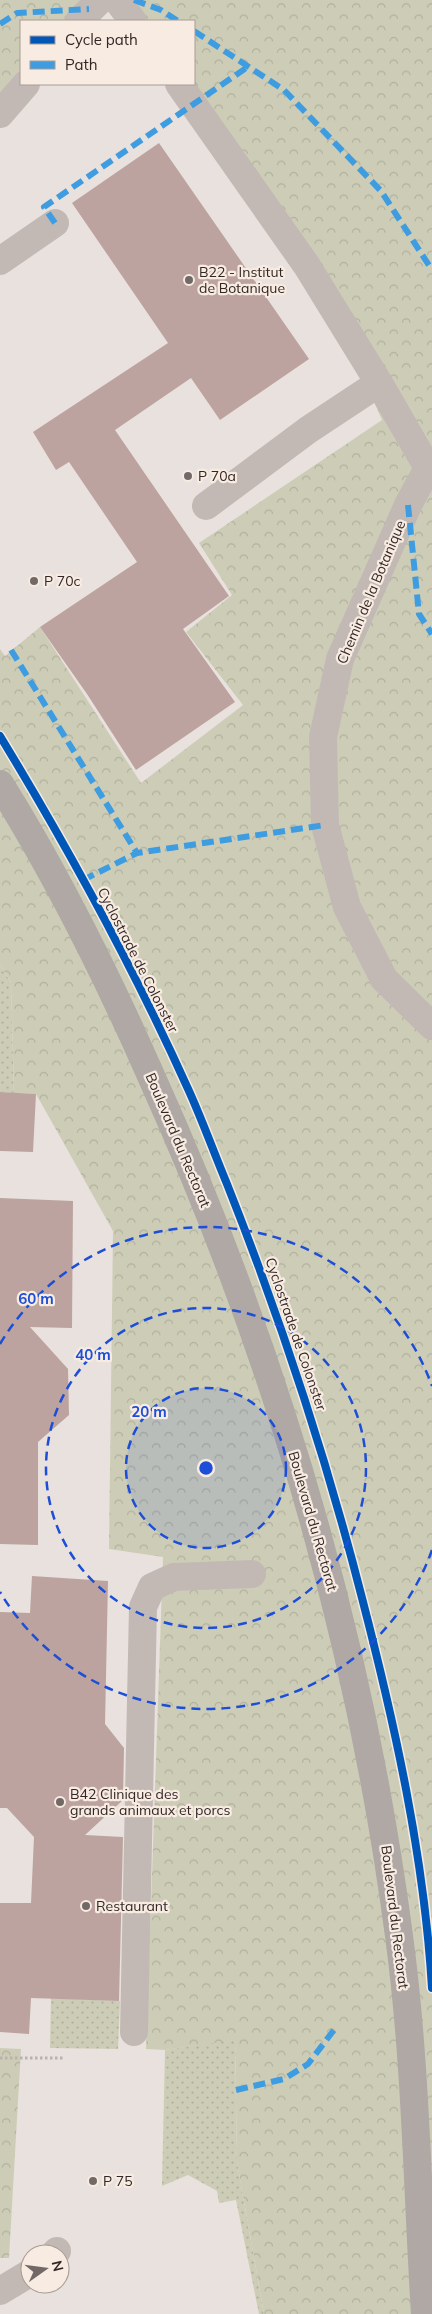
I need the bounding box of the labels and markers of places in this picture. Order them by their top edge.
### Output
place label: B22 - Institut de Botanique [199,263,285,297]
marker: B22 - Institut de Botanique [183,274,195,286]
place label: P 70a [198,467,236,485]
marker: P 70a [182,470,194,482]
place label: P 70c [44,572,81,590]
marker: P 70c [28,575,40,587]
centre of rings [197,1459,215,1477]
place label: B42 Clinique des grands animaux et porcs [70,1785,230,1819]
marker: B42 Clinique des grands animaux et porcs [54,1796,66,1808]
place label: Restaurant [96,1897,168,1915]
marker: Restaurant [80,1900,92,1912]
place label: P 75 [103,2172,133,2190]
marker: P 75 [87,2175,99,2187]

